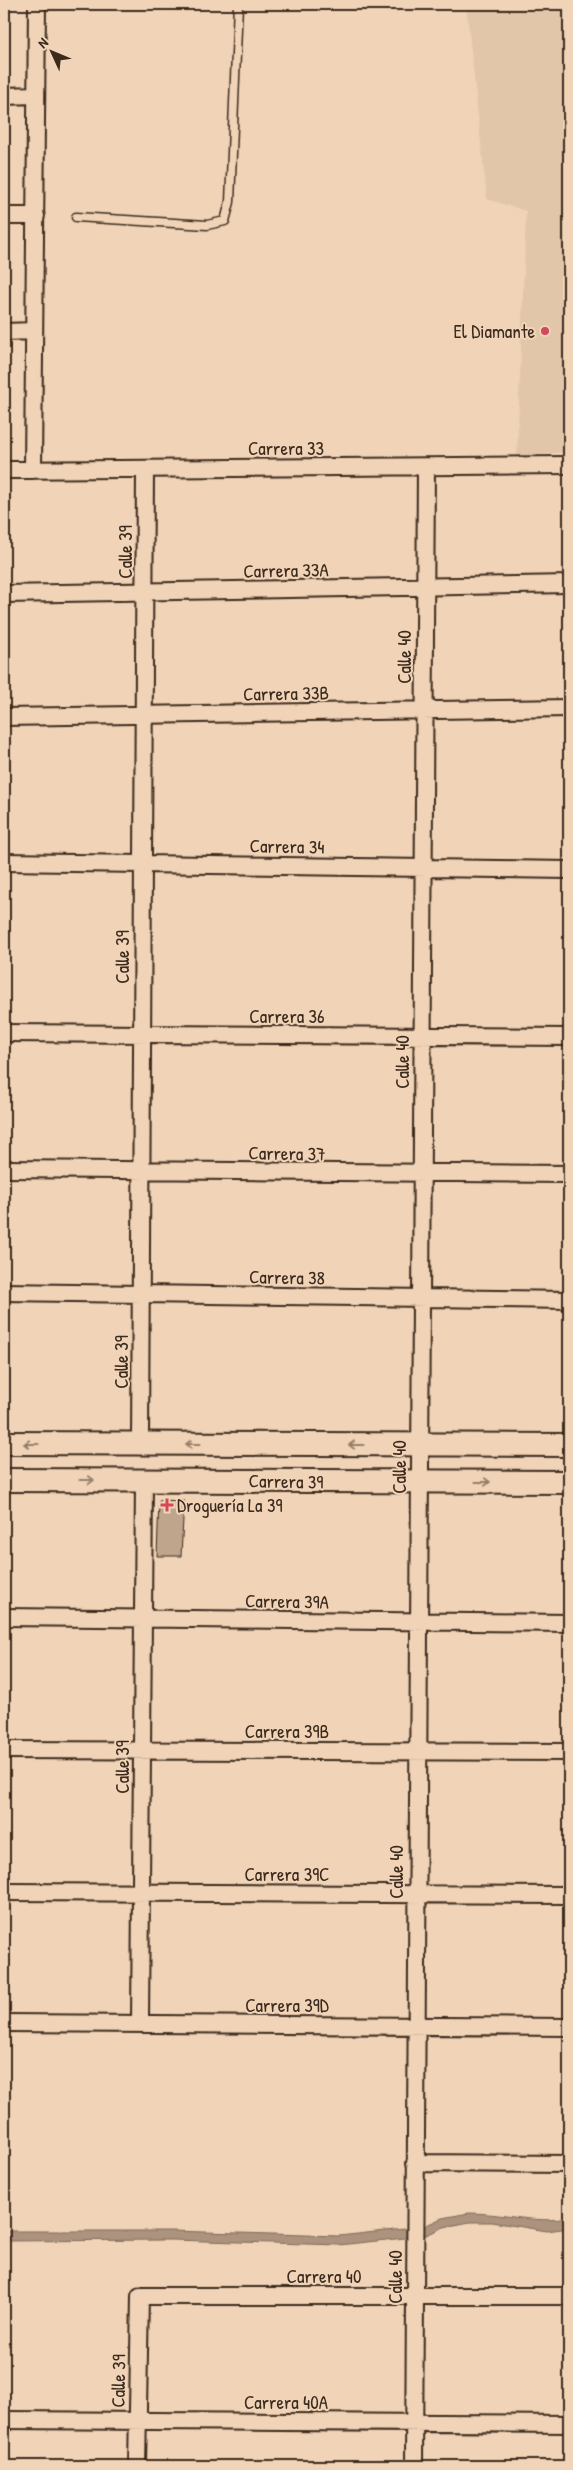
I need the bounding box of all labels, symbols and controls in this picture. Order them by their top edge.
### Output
north arrow [28,28,78,78]
text: N [33,33,52,52]
place label: El Diamante [453,318,535,344]
marker: El Diamante [539,325,551,337]
street label: Carrera 33 [248,435,324,461]
street label: Calle 39 [112,525,138,579]
street label: Carrera 33A [243,556,329,584]
street label: Calle 40 [391,630,417,684]
street label: Carrera 33B [243,679,329,707]
street label: Carrera 34 [249,832,325,860]
street label: Calle 39 [109,930,135,984]
street label: Carrera 36 [249,1003,325,1029]
street label: Calle 40 [389,1035,415,1089]
street label: Carrera 37 [248,1139,326,1167]
street label: Carrera 38 [249,1263,325,1291]
street label: Calle 39 [108,1335,134,1389]
one-way arrow [23,1439,40,1449]
one-way arrow [186,1439,202,1449]
one-way arrow [348,1440,364,1450]
street label: Calle 40 [386,1440,412,1494]
street label: Carrera 39 [248,1467,324,1495]
one-way arrow [79,1475,95,1485]
one-way arrow [474,1477,491,1487]
place label: Droguería La 39 [177,1492,282,1518]
marker: Droguería La 39 [161,1499,173,1511]
street label: Carrera 39A [245,1587,329,1615]
street label: Carrera 39B [245,1718,329,1744]
street label: Calle 39 [109,1740,135,1794]
street label: Calle 40 [383,1845,409,1899]
street label: Carrera 39C [244,1861,330,1887]
street label: Carrera 39D [245,1992,329,2018]
street label: Calle 40 [382,2250,408,2304]
street label: Carrera 40 [287,2263,361,2289]
street label: Calle 39 [105,2354,131,2408]
street label: Carrera 40A [244,2389,328,2415]

